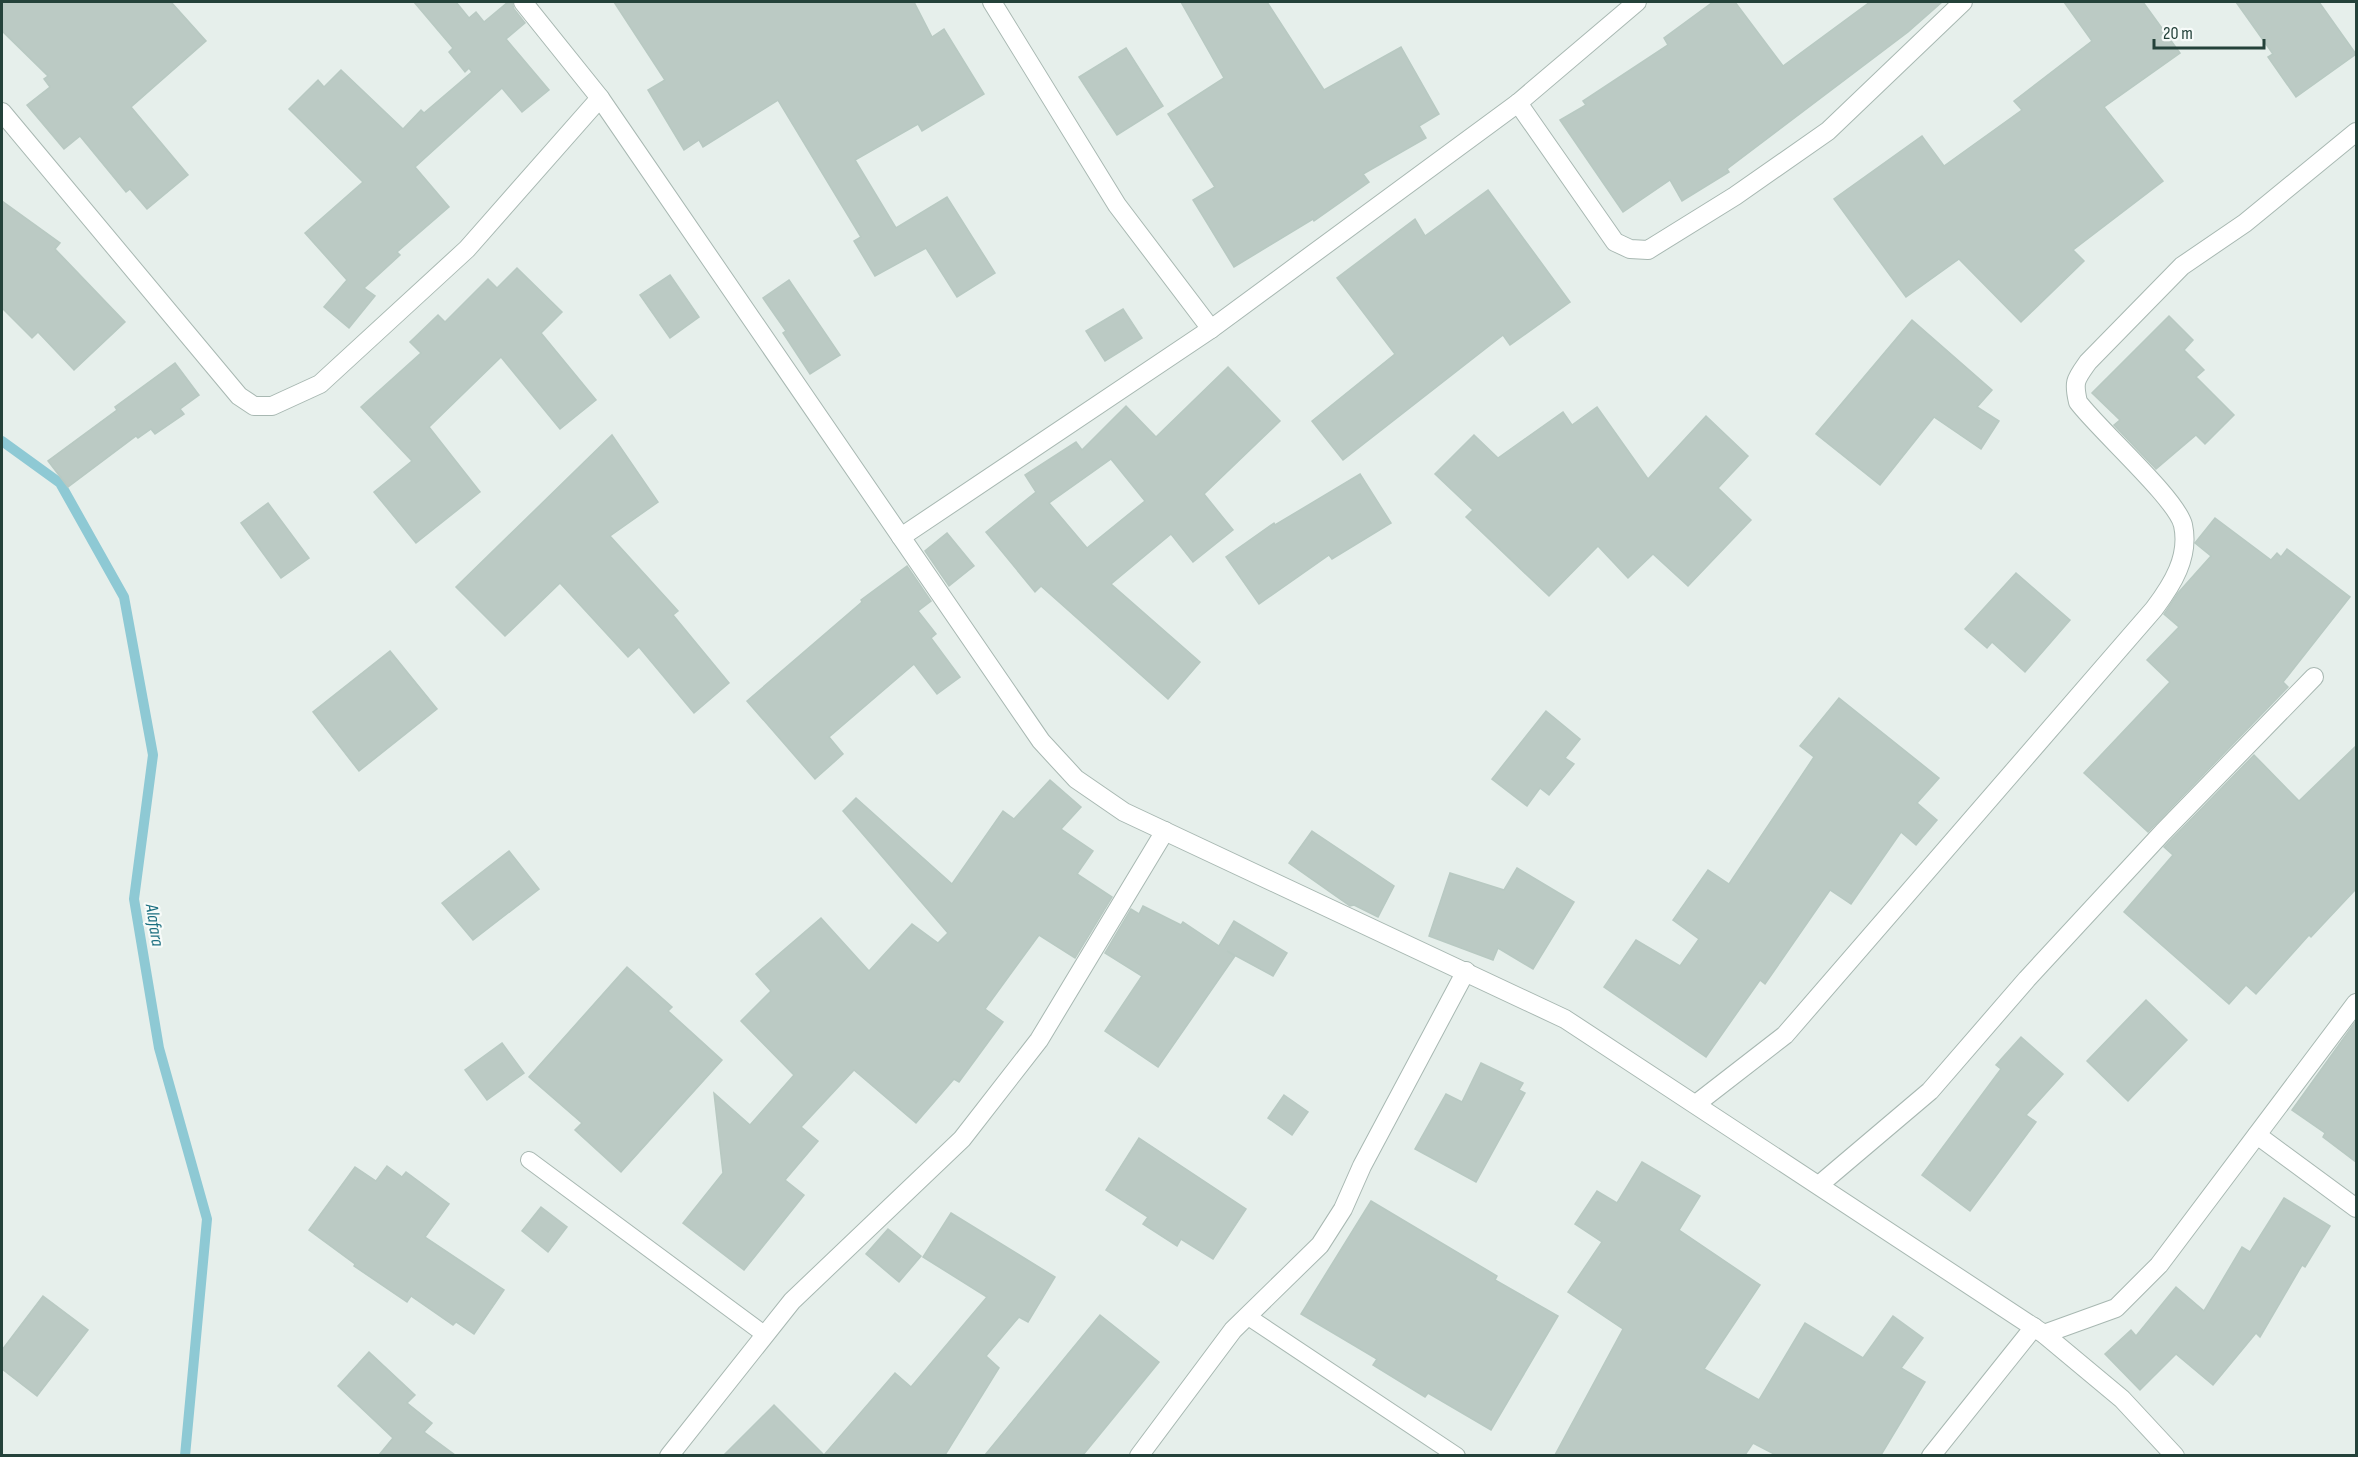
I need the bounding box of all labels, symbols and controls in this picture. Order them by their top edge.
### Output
scale bar [2154,12,2264,50]
text: 20 m [2163,23,2193,44]
water label: Alafara [141,901,168,948]

